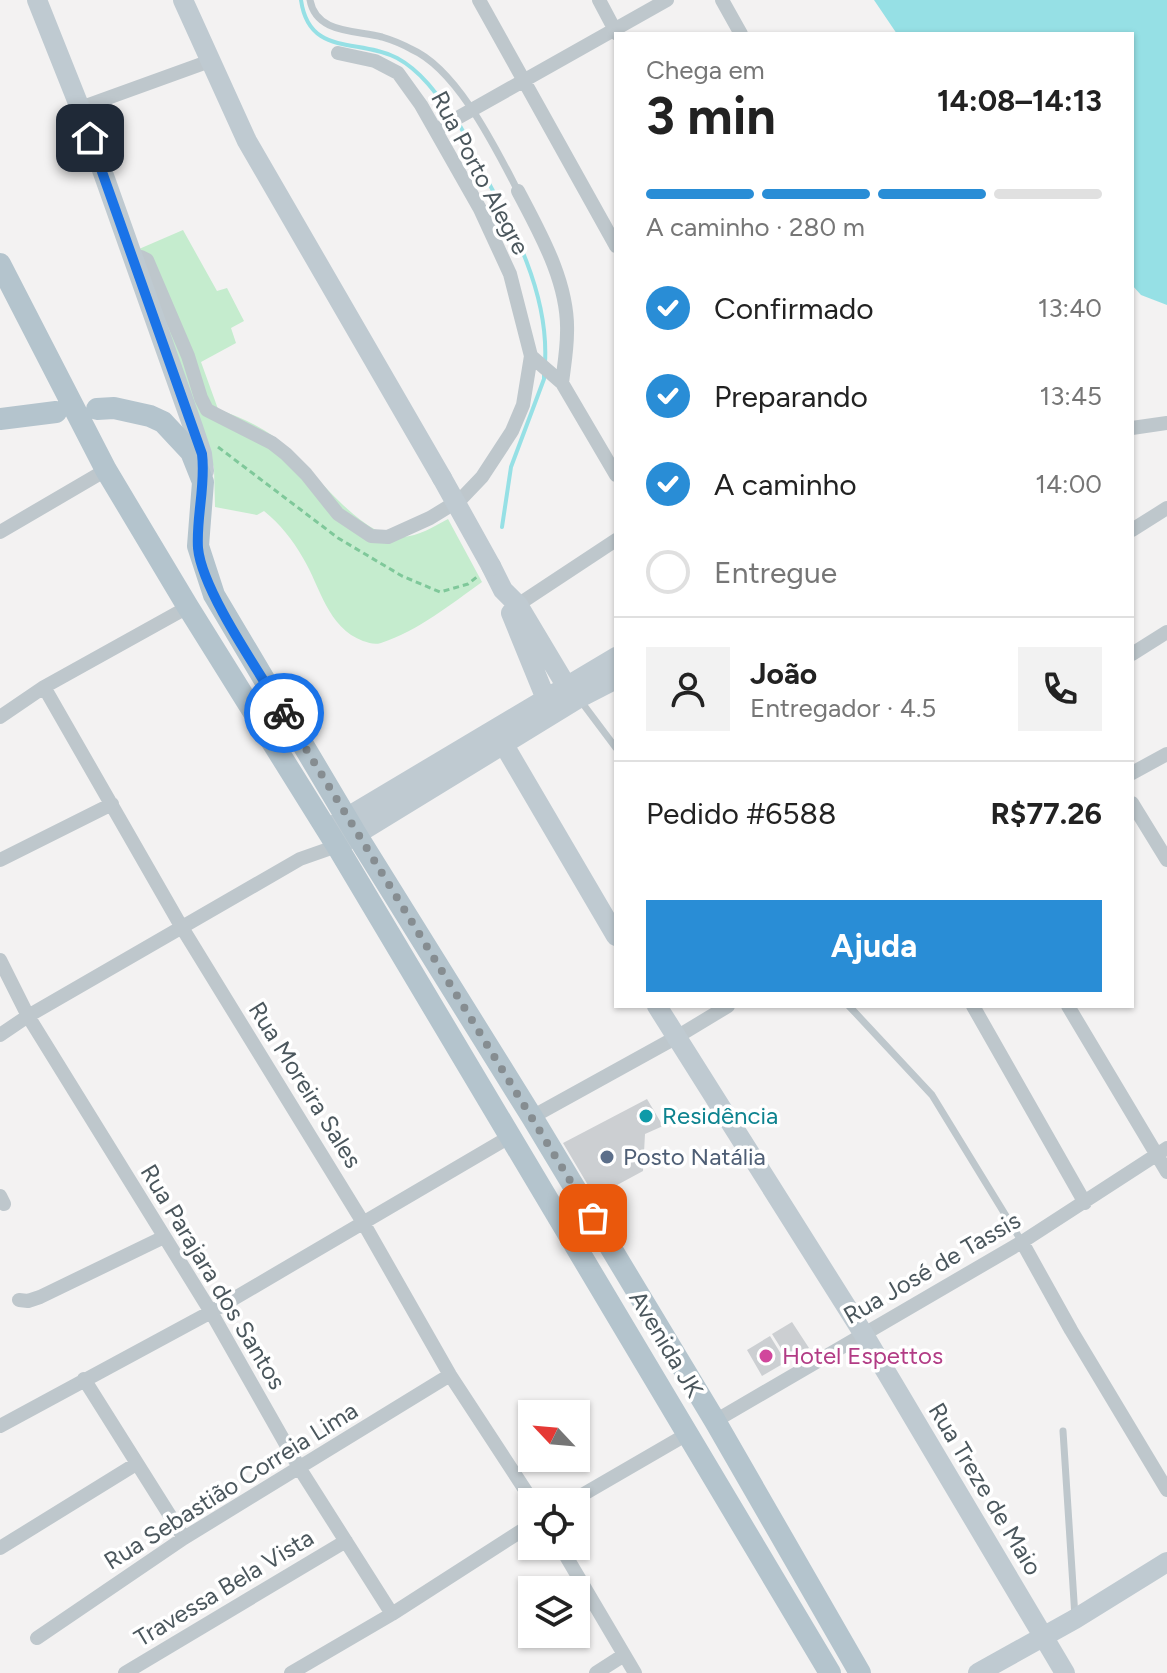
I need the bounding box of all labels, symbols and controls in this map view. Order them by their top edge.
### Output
text: Chega em [646,54,765,86]
text: 14:08–14:13 [937,82,1102,119]
text: 3 min [646,85,776,147]
street label: Rua Porto Alegre [425,86,536,260]
pin [56,104,124,172]
icon: home [68,116,112,160]
text: A caminho · 280 m [646,211,865,243]
icon: check [646,286,690,330]
text: Confirmado [714,290,874,327]
text: 13:40 [1038,292,1102,324]
icon: check [646,374,690,418]
text: Preparando [714,378,868,415]
text: 13:45 [1039,380,1102,412]
icon: check [646,462,690,506]
text: A caminho [714,466,857,503]
text: 14:00 [1035,468,1102,500]
text: Entregue [714,554,837,591]
button: person [646,647,730,731]
button: phone [1018,647,1102,731]
text: João [750,655,817,692]
courier [244,673,324,753]
icon: bike [262,691,306,735]
text: Entregador · 4.5 [750,692,936,724]
text: Pedido #6588 [646,795,836,832]
text: R$77.26 [990,795,1102,832]
button: Ajuda [646,900,1102,992]
street label: Rua Moreira Sales [243,996,368,1173]
place label: Residência [662,1101,778,1130]
marker: Residência [637,1107,655,1125]
place label: Posto Natália [623,1142,766,1171]
marker: Posto Natália [598,1148,616,1166]
street label: Rua Parajara dos Santos [135,1159,292,1395]
pin [559,1184,627,1252]
icon: bag [571,1196,615,1240]
street label: Rua José de Tassis [838,1205,1025,1330]
street label: Avenida JK [623,1285,710,1403]
place label: Hotel Espettos [782,1341,943,1370]
marker: Hotel Espettos [757,1347,775,1365]
street label: Rua Sebastião Correia Lima [99,1395,363,1576]
street label: Rua Treze de Maio [923,1397,1048,1580]
north arrow [518,1400,590,1472]
map controls [518,1400,590,1648]
button: locate [518,1488,590,1560]
street label: Travessa Bela Vista [129,1523,319,1653]
button: layers [518,1576,590,1648]

